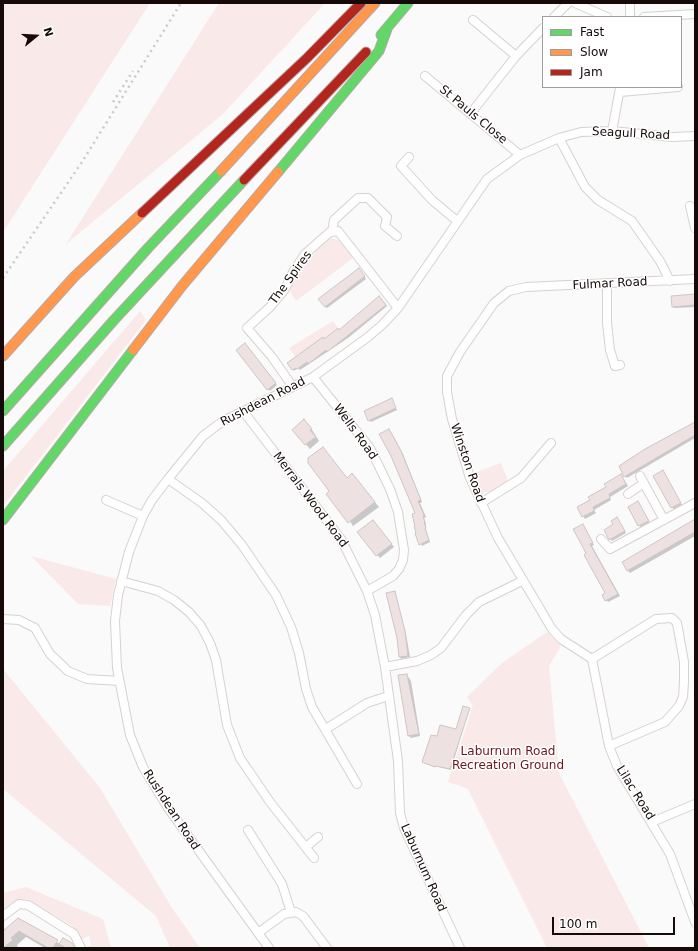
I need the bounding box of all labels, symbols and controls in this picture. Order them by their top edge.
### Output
north arrow [16,16,56,56]
legend [542,16,682,88]
text: Fast [580,25,604,39]
text: N [40,26,55,39]
text: Slow [580,45,608,59]
text: Jam [580,65,603,79]
street label: St Pauls Close [436,83,510,147]
street label: Seagull Road [592,125,670,143]
street label: The Spires [267,248,315,308]
street label: Fulmar Road [572,275,648,293]
street label: Rushdean Road [218,374,308,430]
street label: Wells Road [330,401,380,463]
street label: Winston Road [447,422,487,504]
street label: Merrals Wood Road [269,450,351,550]
park label: Laburnum Road Recreation Ground [452,745,564,773]
street label: Lilac Road [613,763,657,823]
street label: Rushdean Road [140,767,202,853]
street label: Laburnum Road [397,822,449,914]
scale bar [554,909,677,935]
text: 100 m [559,917,597,931]

